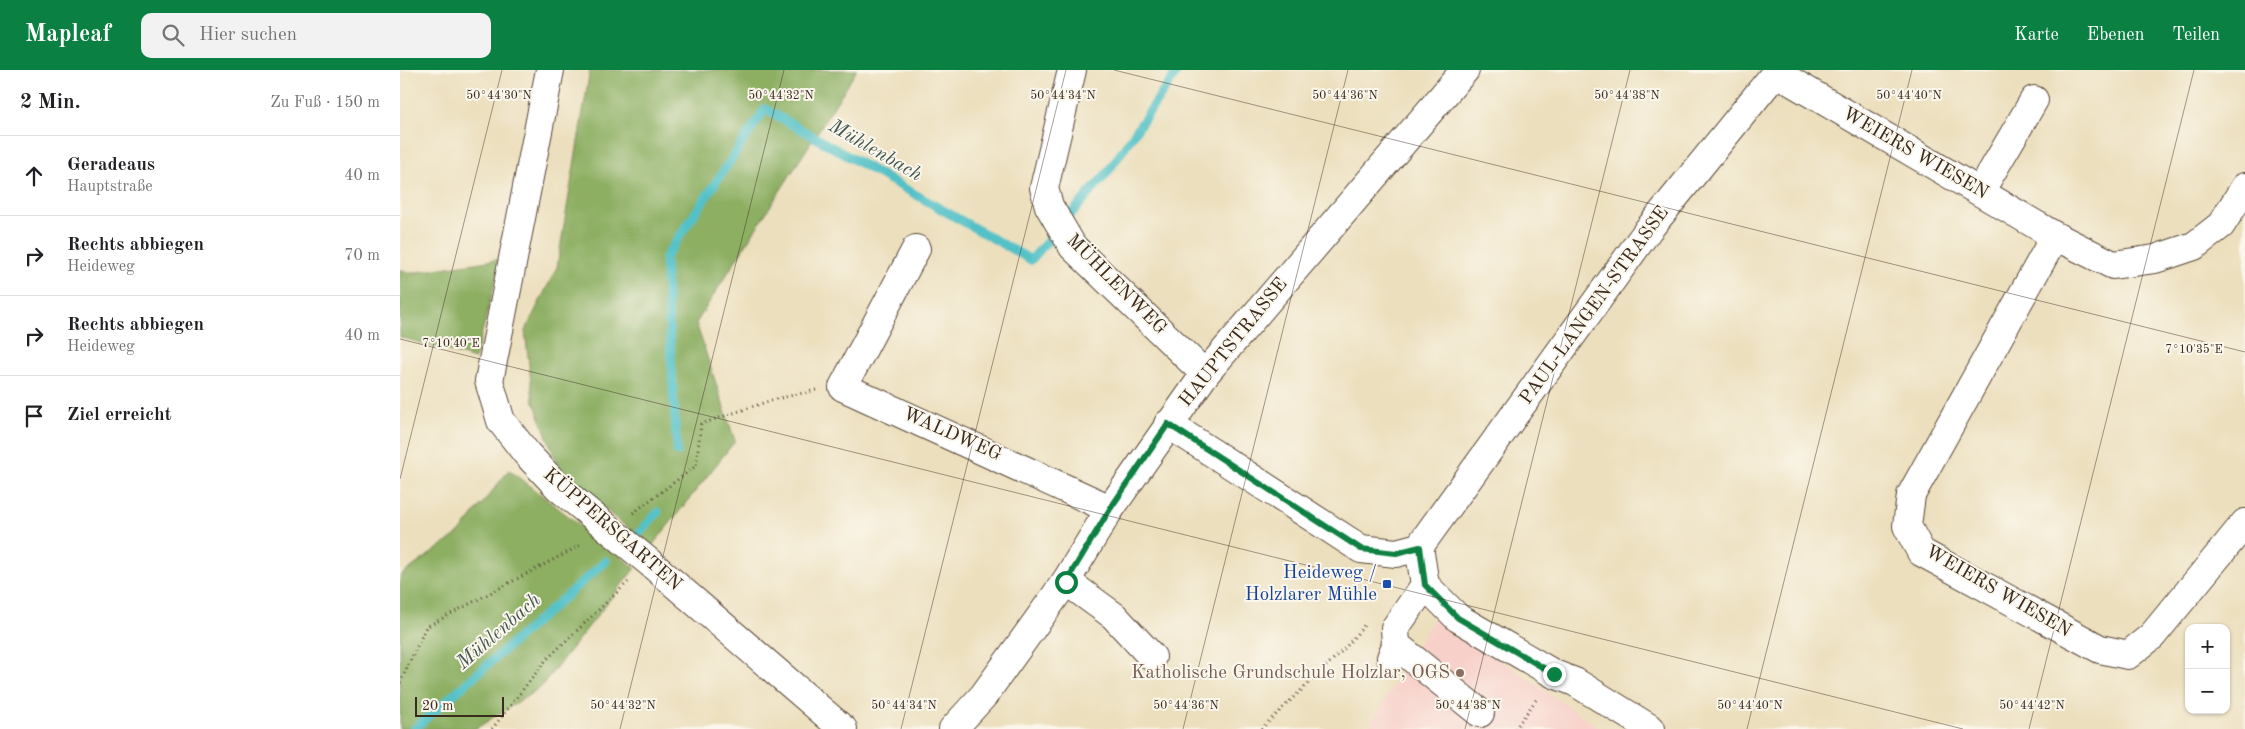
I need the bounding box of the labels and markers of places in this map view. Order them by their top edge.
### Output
place label: Heideweg / Holzlarer Mühle [1245,564,1377,605]
marker: Heideweg / Holzlarer Mühle [1381,578,1393,590]
place label: Katholische Grundschule Holzlar, OGS [1131,664,1450,683]
marker: Katholische Grundschule Holzlar, OGS [1454,667,1466,679]

